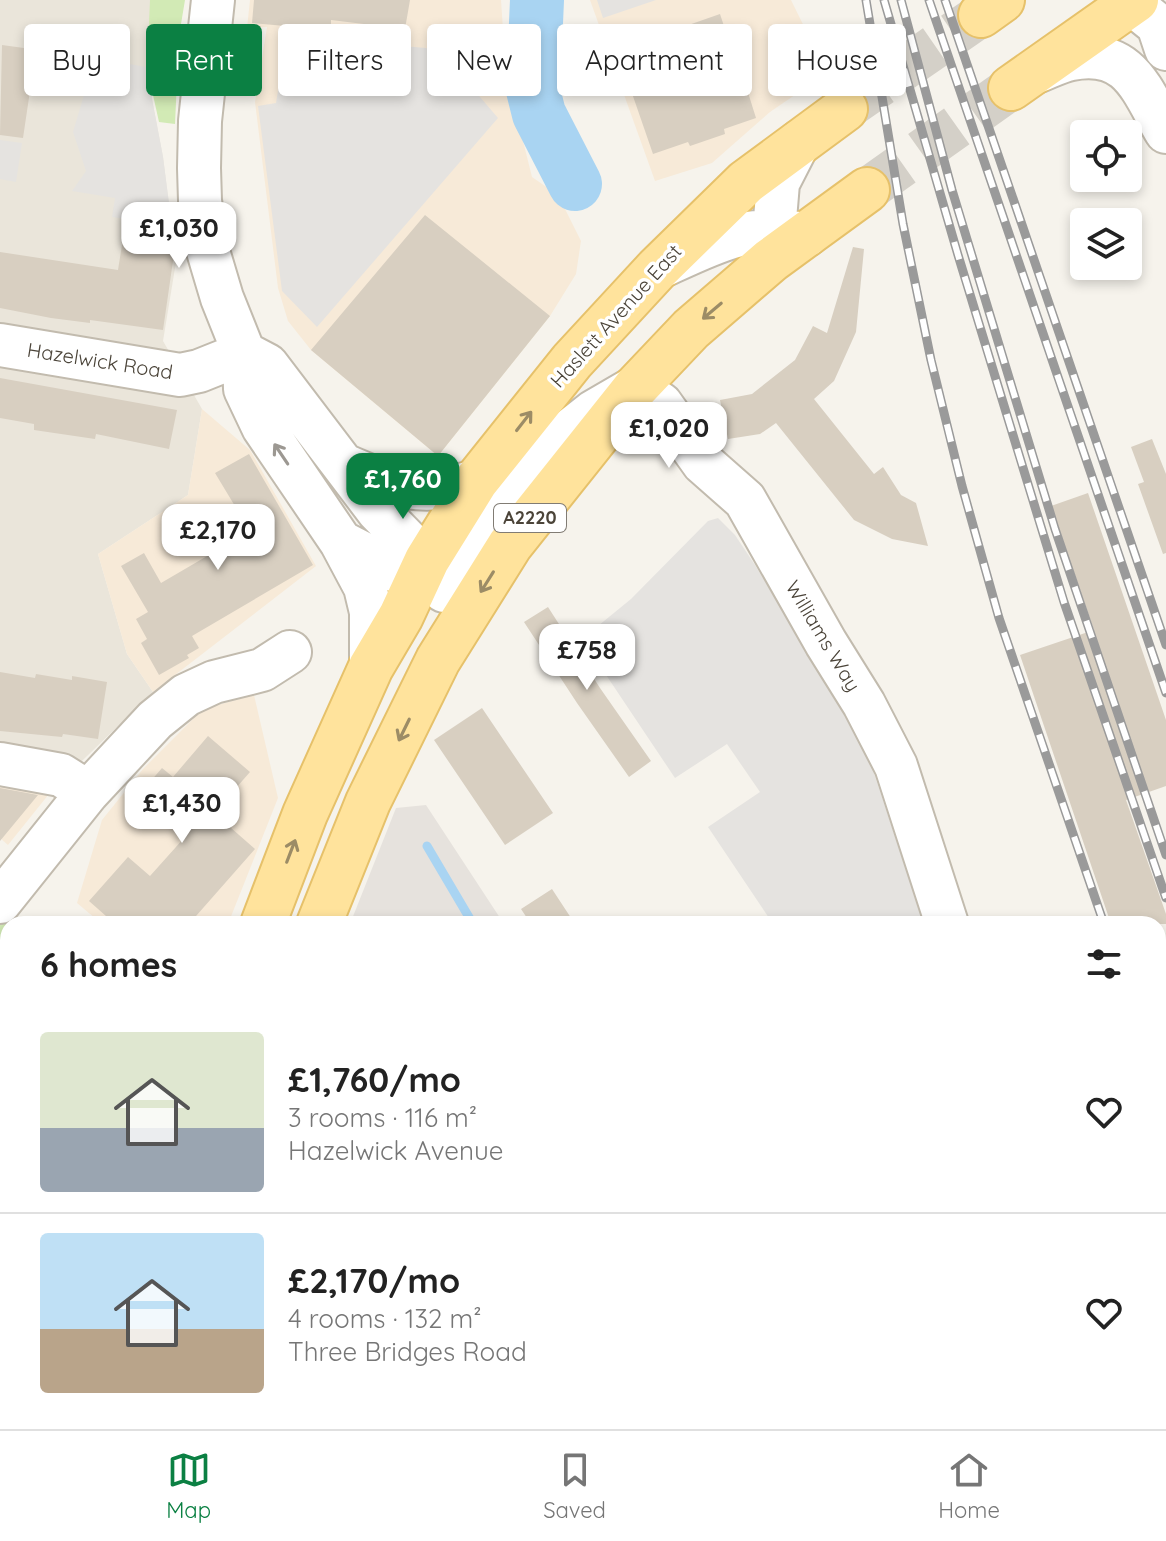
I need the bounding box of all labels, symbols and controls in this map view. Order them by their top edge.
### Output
chip: Buy [24,24,130,96]
chip: Rent [146,24,262,96]
chip: Filters [278,24,411,96]
chip: New [427,24,541,96]
chip: Apartment [557,24,752,96]
chip: House [768,24,906,96]
map controls [1070,120,1142,280]
button: locate [1070,120,1142,192]
pin: £1,030 [114,202,244,270]
button: layers [1070,208,1142,280]
text: £1,030 [139,211,219,244]
street label: Haslett Avenue East [545,239,687,392]
one-way arrow [702,302,723,320]
street label: Hazelwick Road [26,337,175,384]
pin: £1,020 [604,402,734,470]
one-way arrow [516,411,533,432]
text: £1,020 [629,411,709,444]
one-way arrow [273,444,289,466]
pin: £1,760 [338,453,468,521]
text: £1,760 [364,462,442,495]
pin: £2,170 [153,504,283,572]
road number: A2220 [494,504,566,532]
text: £2,170 [180,513,256,546]
one-way arrow [478,570,494,593]
street label: Williams Way [781,576,866,696]
pin: £758 [540,624,634,692]
text: £758 [557,633,617,666]
one-way arrow [396,717,411,741]
pin: £1,430 [117,777,247,845]
text: £1,430 [143,786,221,819]
one-way arrow [285,839,299,864]
icon: filters [1082,942,1126,986]
text: 6 homes [40,943,177,986]
text: £1,760/mo [288,1058,461,1101]
icon: home [104,1064,200,1160]
icon: heart [1082,1090,1126,1134]
text: 3 rooms · 116 m² [288,1101,477,1134]
text: Hazelwick Avenue [288,1134,503,1167]
text: £2,170/mo [288,1259,460,1302]
icon: home [104,1265,200,1361]
icon: heart [1082,1291,1126,1335]
text: 4 rooms · 132 m² [288,1302,482,1335]
text: Three Bridges Road [288,1335,527,1368]
tab: Map [166,1448,211,1524]
tab: Saved [543,1448,606,1524]
tab: Home [938,1448,1000,1524]

